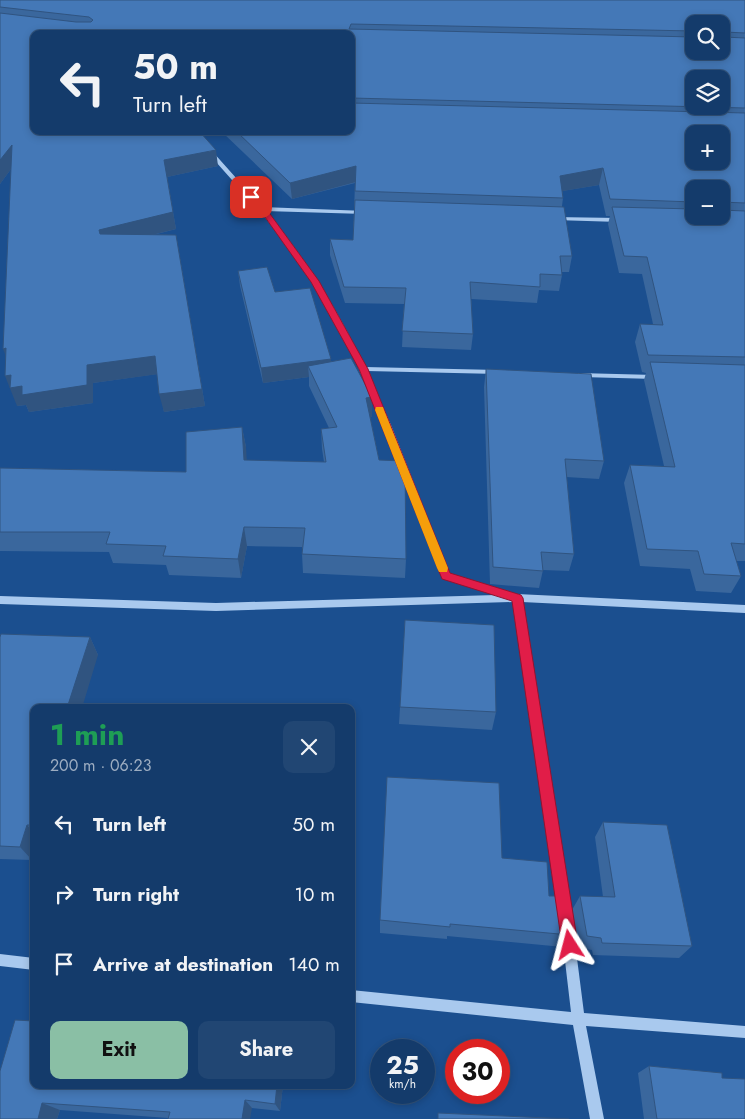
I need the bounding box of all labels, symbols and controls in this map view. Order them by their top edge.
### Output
map controls [685,15,730,225]
button: search [685,15,730,60]
text: 50 m [133,42,218,92]
icon: left [50,50,115,115]
button: layers [685,70,730,115]
text: Turn left [133,88,207,120]
button: + [685,125,730,170]
pin [230,176,272,218]
button: − [685,180,730,225]
icon: arrive [237,183,265,211]
text: 1 min [50,713,124,756]
button: close [283,721,335,773]
text: 200 m · 06:23 [50,754,151,777]
icon: left [50,810,78,838]
text: Turn left [93,811,166,838]
text: 50 m [292,811,335,838]
icon: right [50,880,78,908]
text: Turn right [93,881,179,908]
text: 10 m [295,881,335,908]
position arrow [543,918,595,970]
icon: arrive [50,950,78,978]
text: Arrive at destination [93,951,273,978]
text: 140 m [288,951,340,978]
button: Exit [50,1021,188,1079]
button: Share [198,1021,335,1079]
speed limit sign: 30 [445,1039,510,1104]
text: 25 [386,1047,419,1083]
text: km/h [389,1075,416,1093]

